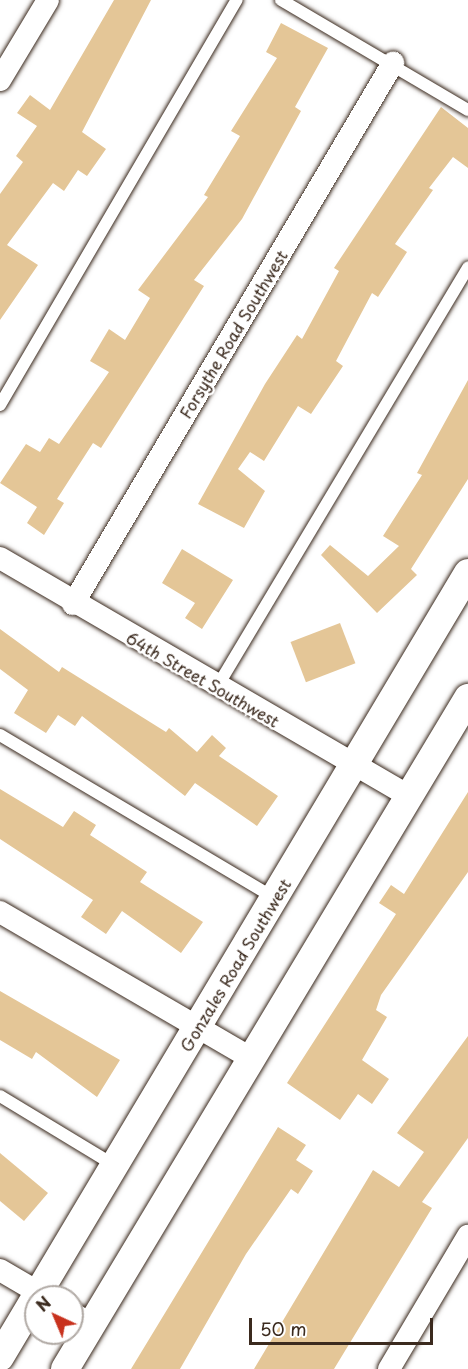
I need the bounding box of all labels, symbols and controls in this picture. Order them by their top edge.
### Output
street label: Forsythe Road Southwest [175,246,291,422]
street label: 64th Street Southwest [123,627,283,731]
street label: Gonzales Road Southwest [175,874,295,1056]
north arrow [24,1285,84,1345]
text: N [30,1290,56,1317]
scale bar [252,1306,436,1344]
text: 50 m [260,1315,307,1342]

